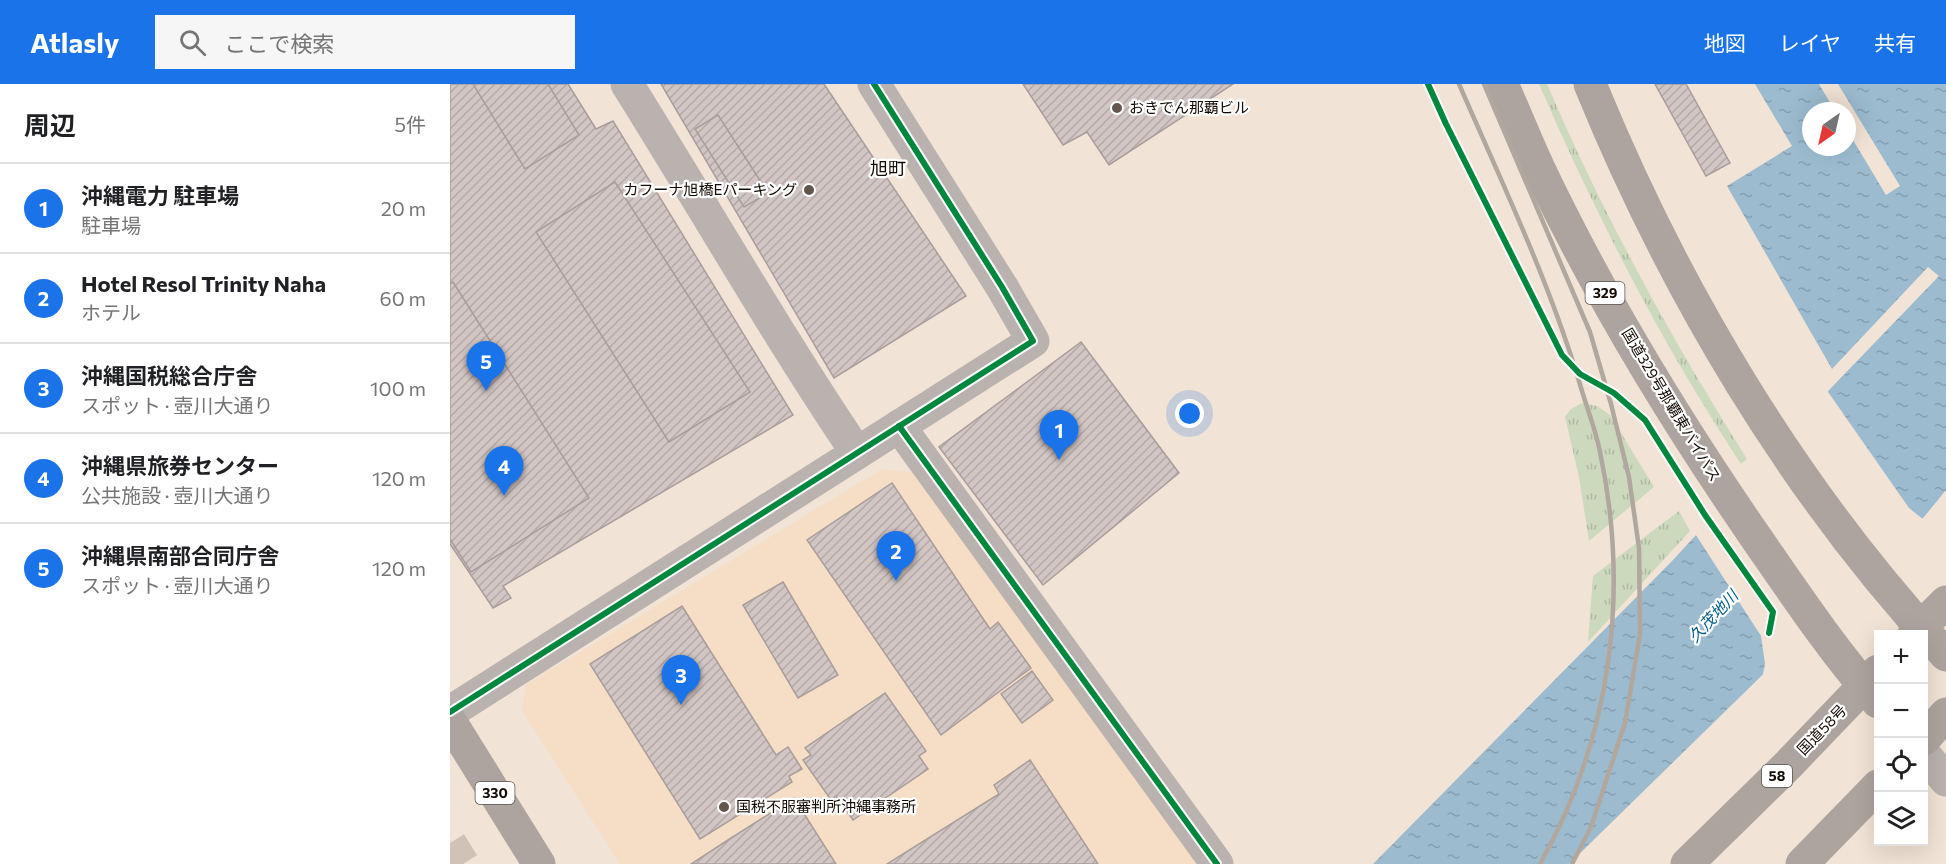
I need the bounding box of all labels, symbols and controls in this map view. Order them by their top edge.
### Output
search box [155,15,575,69]
text: Atlasly [30,25,119,59]
icon: search [176,26,209,59]
text: ここで検索 [224,30,334,57]
text: 地図 [1704,30,1746,55]
text: レイヤ [1779,30,1841,55]
text: 共有 [1874,30,1916,55]
place label: おきでん那覇ビル [1129,98,1249,116]
marker: おきでん那覇ビル [1110,101,1124,115]
north arrow [1802,102,1856,156]
text: 周辺 [24,109,76,140]
text: 5件 [395,112,426,136]
district label: 旭町 [870,157,906,179]
place label: カフーナ旭橋Eパーキング [624,180,797,198]
text: 沖縄電力 駐車場 [81,182,239,209]
marker: カフーナ旭橋Eパーキング [802,183,816,197]
text: 1 [39,196,48,220]
text: 20 m [381,196,426,220]
text: 駐車場 [81,213,141,237]
text: Hotel Resol Trinity Naha [81,270,326,297]
road number: 329 [1586,282,1624,304]
text: 2 [38,286,49,310]
text: 60 m [380,286,426,310]
text: ホテル [81,300,141,324]
street label: 国道329号那覇東バイパス [1619,325,1725,484]
pin: 5 [466,342,506,391]
text: 沖縄国税総合庁舎 [81,362,257,389]
text: 3 [38,376,49,400]
text: 100 m [370,376,426,400]
text: スポット · 壺川大通り [81,393,273,417]
your location [1175,399,1204,428]
pin: 1 [1040,410,1078,460]
pin: 4 [484,446,524,496]
text: 沖縄県旅券センター [81,452,279,479]
text: 4 [37,466,50,490]
text: 120 m [372,466,426,490]
text: 公共施設 · 壺川大通り [81,483,273,507]
pin: 2 [876,532,916,581]
text: 沖縄県南部合同庁舎 [81,542,279,569]
text: 5 [38,556,49,580]
text: 120 m [372,556,426,580]
text: スポット · 壺川大通り [81,573,273,597]
water label: 久茂地川 [1684,584,1743,646]
map controls [1874,630,1928,846]
button: + [1874,630,1928,684]
pin: 3 [662,656,700,705]
button: − [1874,684,1928,738]
street label: 国道58号 [1793,700,1850,758]
button: locate [1874,738,1928,792]
road number: 58 [1762,765,1792,787]
road number: 330 [476,782,514,804]
button: layers [1874,792,1928,846]
place label: 国税不服審判所沖縄事務所 [736,797,916,815]
marker: 国税不服審判所沖縄事務所 [717,800,731,814]

